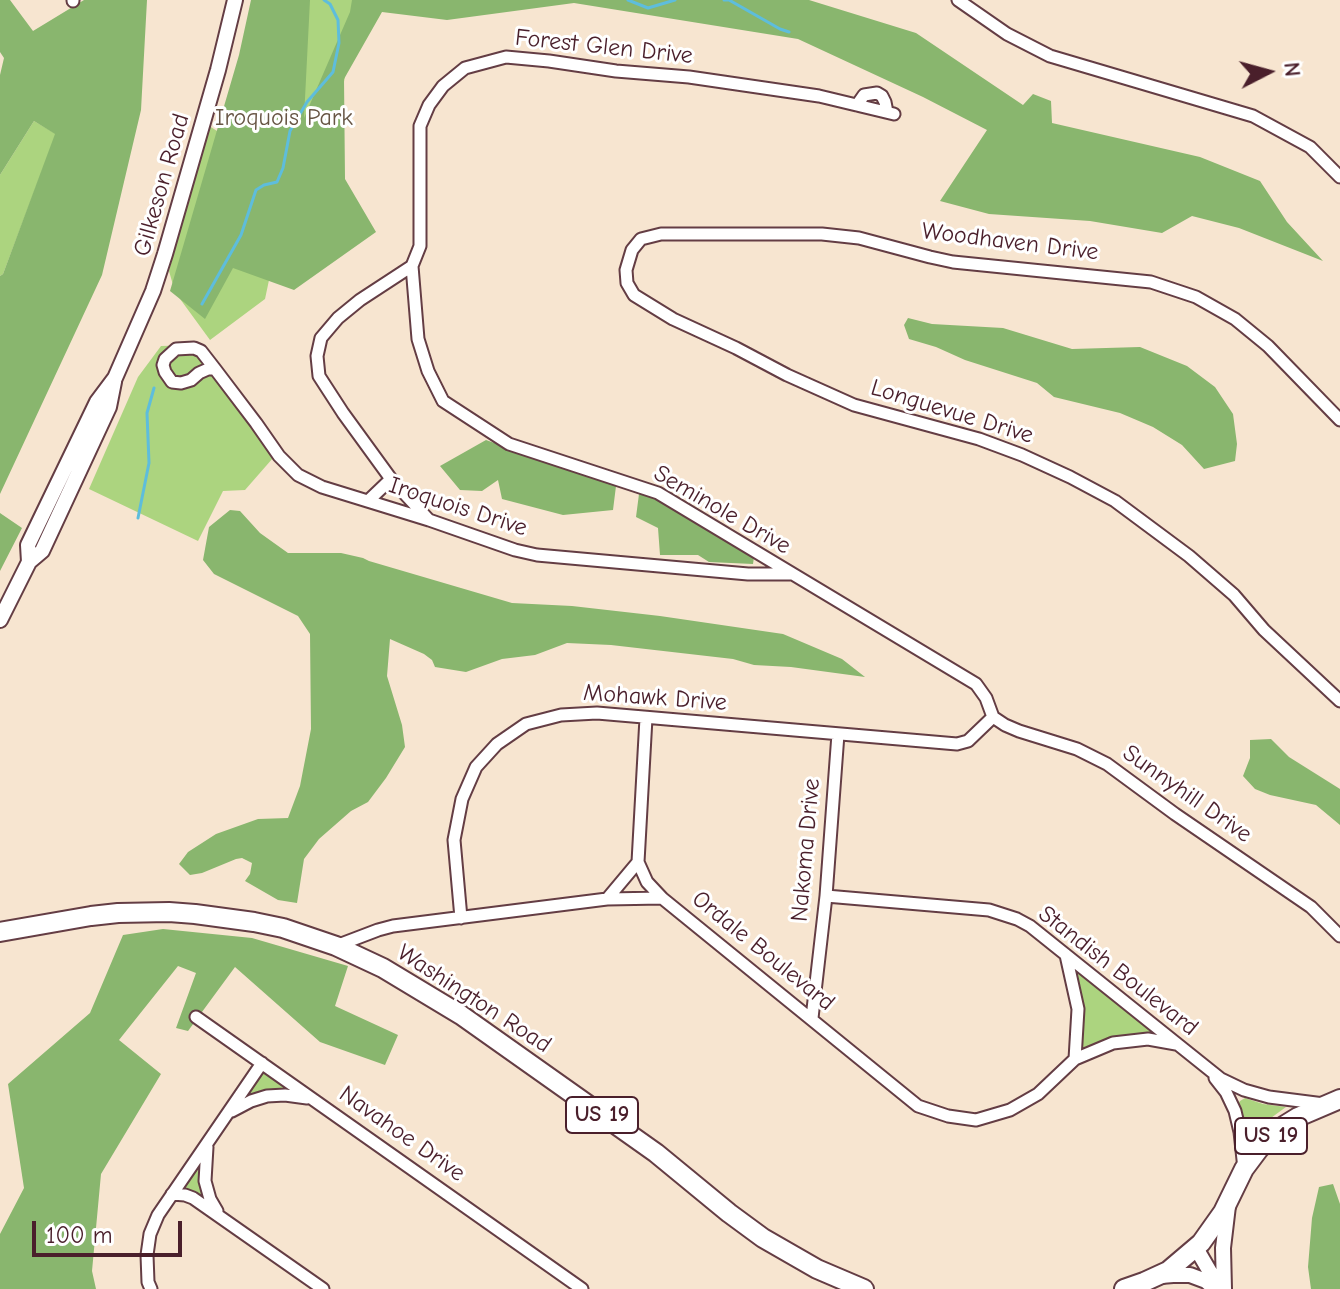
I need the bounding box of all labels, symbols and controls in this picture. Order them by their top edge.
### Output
street label: Forest Glen Drive [514,23,694,71]
north arrow [1228,32,1308,112]
text: N [1278,61,1306,78]
park label: Iroquois Park [215,104,353,132]
street label: Gilkeson Road [128,111,196,259]
street label: Woodhaven Drive [920,217,1100,267]
street label: Longuevue Drive [867,374,1037,450]
street label: Seminole Drive [648,459,796,561]
street label: Iroquois Drive [385,471,531,543]
street label: Mohawk Drive [582,679,728,717]
street label: Sunnyhill Drive [1117,739,1257,849]
street label: Nakoma Drive [785,777,827,923]
street label: Ordale Boulevard [686,885,840,1017]
street label: Standish Boulevard [1032,900,1204,1042]
street label: Washington Road [392,939,556,1059]
street label: Navahoe Drive [333,1080,471,1188]
road number: US 19 [566,1097,638,1133]
road number: US 19 [1235,1118,1307,1154]
scale bar [36,1205,186,1255]
text: 100 m [46,1221,113,1249]

